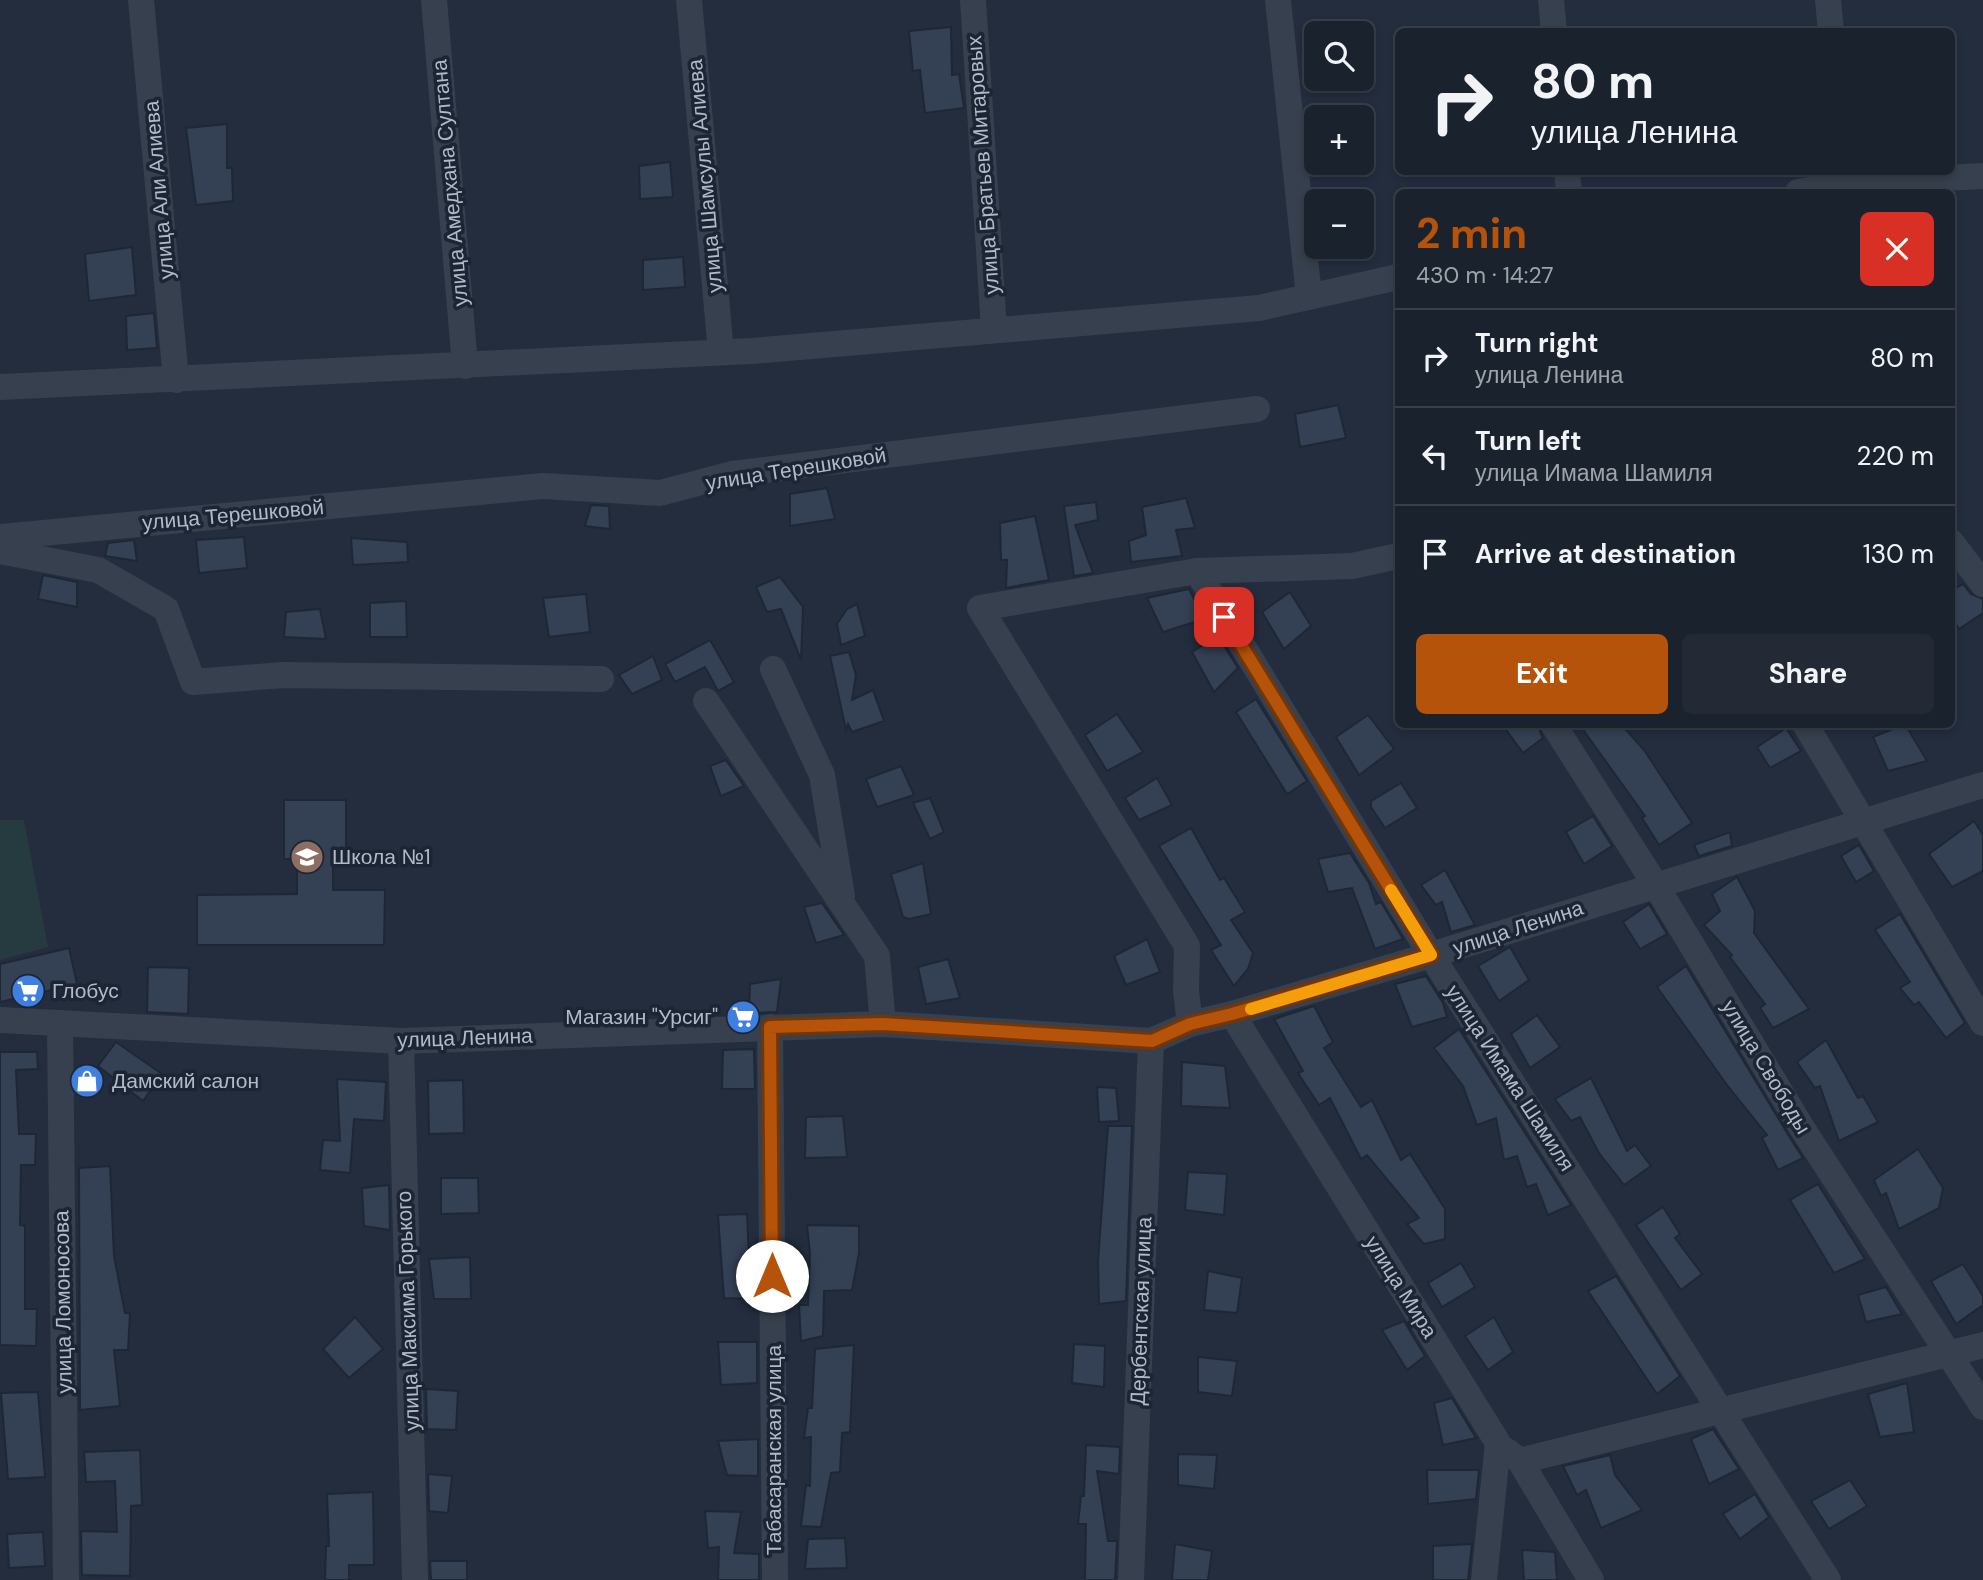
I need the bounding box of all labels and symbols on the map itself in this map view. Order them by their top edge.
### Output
street label: улица Братьев Митаровых [960,34,1006,295]
street label: улица Амедхана Султана [425,58,475,308]
street label: улица Шамсулы Алиева [681,58,729,294]
street label: улица Али Алиева [137,99,181,280]
street label: улица Терешковой [704,441,888,497]
street label: улица Терешковой [141,493,325,537]
pin [1194,587,1254,647]
school or university icon: Школа №1 [288,838,326,876]
place label: Школа №1 [332,843,431,871]
street label: улица Ленина [1449,894,1587,962]
supermarket icon: Глобус [9,972,47,1010]
place label: Глобус [52,977,119,1005]
street label: улица Имама Шамиля [1439,979,1581,1177]
street label: улица Свободы [1715,995,1817,1139]
supermarket icon: Магазин "Урсиг" [724,998,762,1036]
place label: Магазин "Урсиг" [565,1003,718,1031]
street label: улица Ленина [397,1022,533,1054]
shop icon: Дамский салон [68,1062,106,1100]
place label: Дамский салон [112,1067,259,1095]
street label: улица Максима Горького [390,1190,426,1432]
street label: улица Ломоносова [47,1210,79,1394]
street label: Дербентская улица [1124,1216,1158,1406]
street label: улица Мира [1358,1230,1444,1344]
position arrow [735,1239,809,1313]
street label: Табасаранская улица [760,1344,788,1555]

